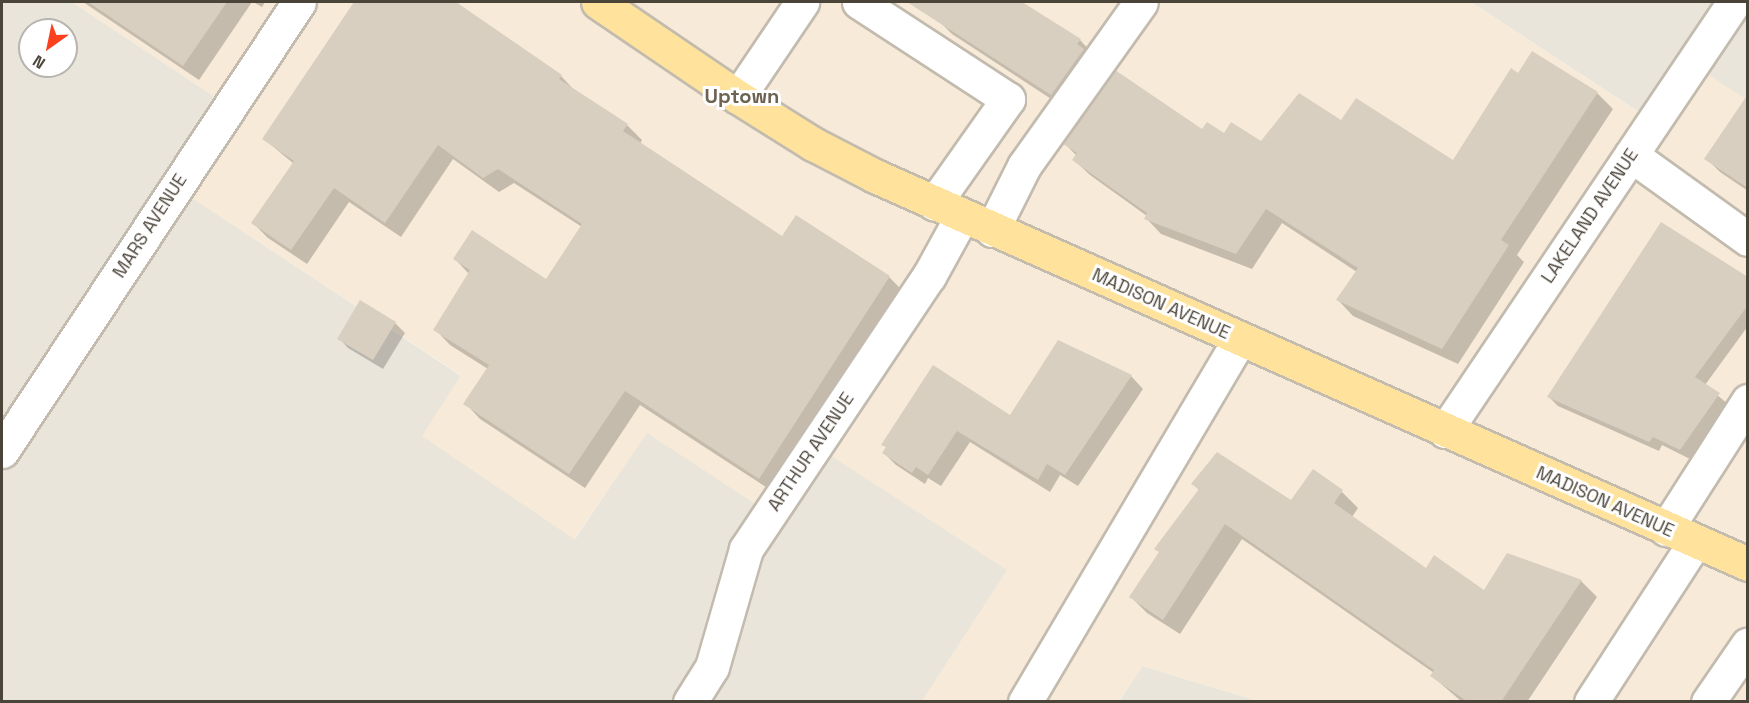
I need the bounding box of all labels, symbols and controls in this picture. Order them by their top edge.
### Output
north arrow [18,18,78,78]
text: N [29,50,49,74]
district label: Uptown [705,84,779,108]
street label: LAKELAND AVENUE [1537,145,1643,287]
street label: MARS AVENUE [108,170,192,282]
street label: MADISON AVENUE [1089,264,1233,344]
street label: ARTHUR AVENUE [763,389,859,515]
street label: MADISON AVENUE [1533,462,1677,542]

